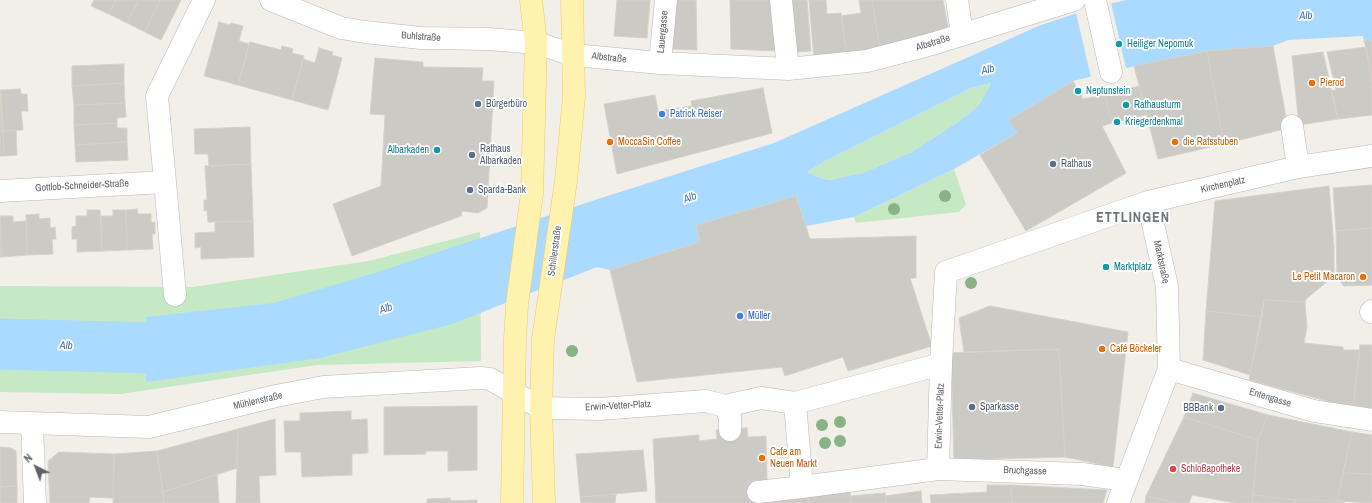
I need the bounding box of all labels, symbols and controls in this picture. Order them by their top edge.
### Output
water label: Alb [1299,9,1313,23]
street label: Lauergasse [655,10,671,54]
street label: Buhlstraße [401,30,441,44]
street label: Albstraße [914,32,952,54]
place label: Heiliger Nepomuk [1127,38,1193,50]
marker: Heiliger Nepomuk [1114,39,1124,49]
street label: Albstraße [591,50,627,66]
water label: Alb [980,62,996,78]
place label: Pierod [1320,77,1344,89]
marker: Pierod [1307,78,1317,88]
place label: Neptunstein [1086,85,1130,97]
marker: Neptunstein [1073,86,1083,96]
place label: Bürgerbüro [486,98,527,110]
marker: Bürgerbüro [473,99,483,109]
place label: Rathausturm [1134,99,1181,111]
marker: Rathausturm [1121,100,1131,110]
place label: Patrick Reiser [670,108,722,120]
marker: Patrick Reiser [657,109,667,119]
place label: Kriegerdenkmal [1125,116,1183,128]
marker: Kriegerdenkmal [1112,117,1122,127]
place label: MoccaSin Coffee [618,136,681,148]
place label: die Ratsstuben [1183,136,1238,148]
marker: MoccaSin Coffee [605,137,615,147]
marker: die Ratsstuben [1170,137,1180,147]
place label: Rathaus Albarkaden [480,143,521,166]
place label: Albarkaden [388,144,429,156]
marker: Albarkaden [432,145,442,155]
marker: Rathaus Albarkaden [467,150,477,160]
place label: Rathaus [1061,158,1092,170]
marker: Rathaus [1048,159,1058,169]
street label: Kirchenplatz [1199,174,1247,196]
street label: Gottlob-Schneider-Straße [35,178,129,194]
place label: Sparda-Bank [478,184,526,196]
marker: Sparda-Bank [465,185,475,195]
water label: Alb [682,190,698,206]
district label: ETTLINGEN [1096,210,1170,226]
street label: Schillerstraße [546,225,564,277]
street label: Marktstraße [1151,239,1171,285]
place label: Marktplatz [1114,261,1152,273]
marker: Marktplatz [1101,262,1111,272]
place label: Le Petit Macaron [1293,271,1355,283]
marker: Le Petit Macaron [1358,272,1368,282]
water label: Alb [378,301,394,317]
place label: Müller [748,310,770,322]
marker: Müller [735,311,745,321]
water label: Alb [59,339,73,353]
place label: Café Böckeler [1110,343,1161,355]
marker: Café Böckeler [1097,344,1107,354]
street label: Erwin-Vetter-Platz [933,383,947,449]
street label: Entengasse [1248,386,1292,410]
street label: Mühlenstraße [232,390,284,412]
street label: Erwin-Vetter-Platz [585,398,651,414]
place label: Sparkasse [980,401,1019,413]
marker: Sparkasse [967,402,977,412]
place label: BBBank [1183,402,1213,414]
marker: BBBank [1216,403,1226,413]
place label: Cafe am Neuen Markt [770,446,817,470]
north arrow [16,447,56,487]
text: N [21,451,35,465]
marker: Cafe am Neuen Markt [757,453,767,463]
place label: Schloßapotheke [1181,463,1240,475]
street label: Bruchgasse [1003,464,1047,478]
marker: Schloßapotheke [1168,464,1178,474]

